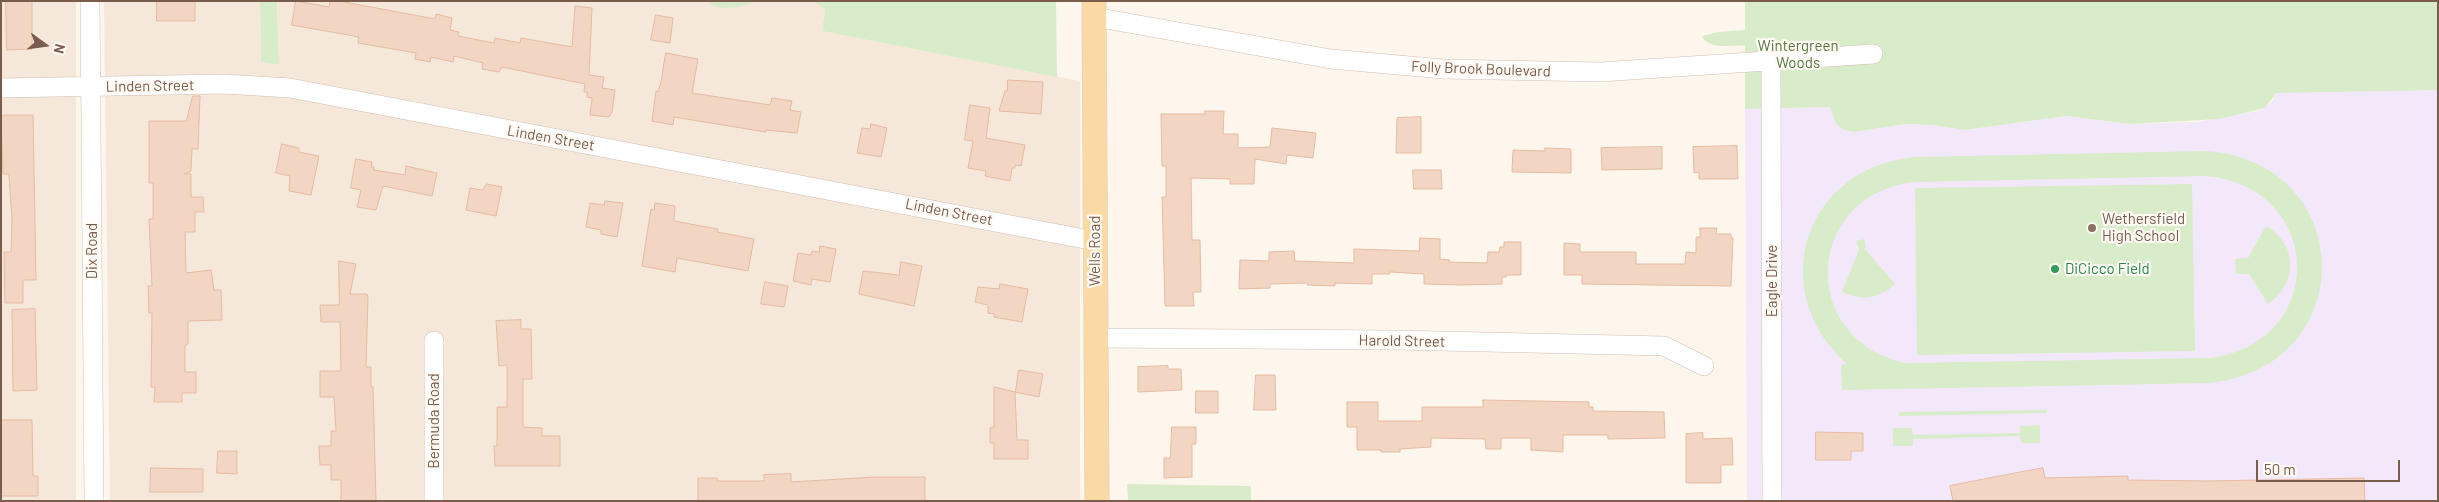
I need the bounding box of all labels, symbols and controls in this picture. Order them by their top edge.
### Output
north arrow [20,20,70,70]
park label: Wintergreen Woods [1757,37,1839,72]
text: N [51,42,69,55]
street label: Folly Brook Boulevard [1411,58,1551,80]
street label: Linden Street [106,76,194,96]
street label: Linden Street [506,121,596,155]
street label: Linden Street [904,195,994,229]
place label: Wethersfield High School [2102,210,2185,245]
street label: Wells Road [1086,216,1104,286]
marker: Wethersfield High School [2086,222,2098,234]
street label: Dix Road [83,223,101,279]
street label: Eagle Drive [1763,245,1781,317]
place label: DiCicco Field [2065,260,2150,278]
marker: DiCicco Field [2049,263,2061,275]
street label: Harold Street [1359,331,1445,351]
street label: Bermuda Road [425,373,443,469]
scale bar [2259,450,2403,482]
text: 50 m [2264,460,2296,478]

